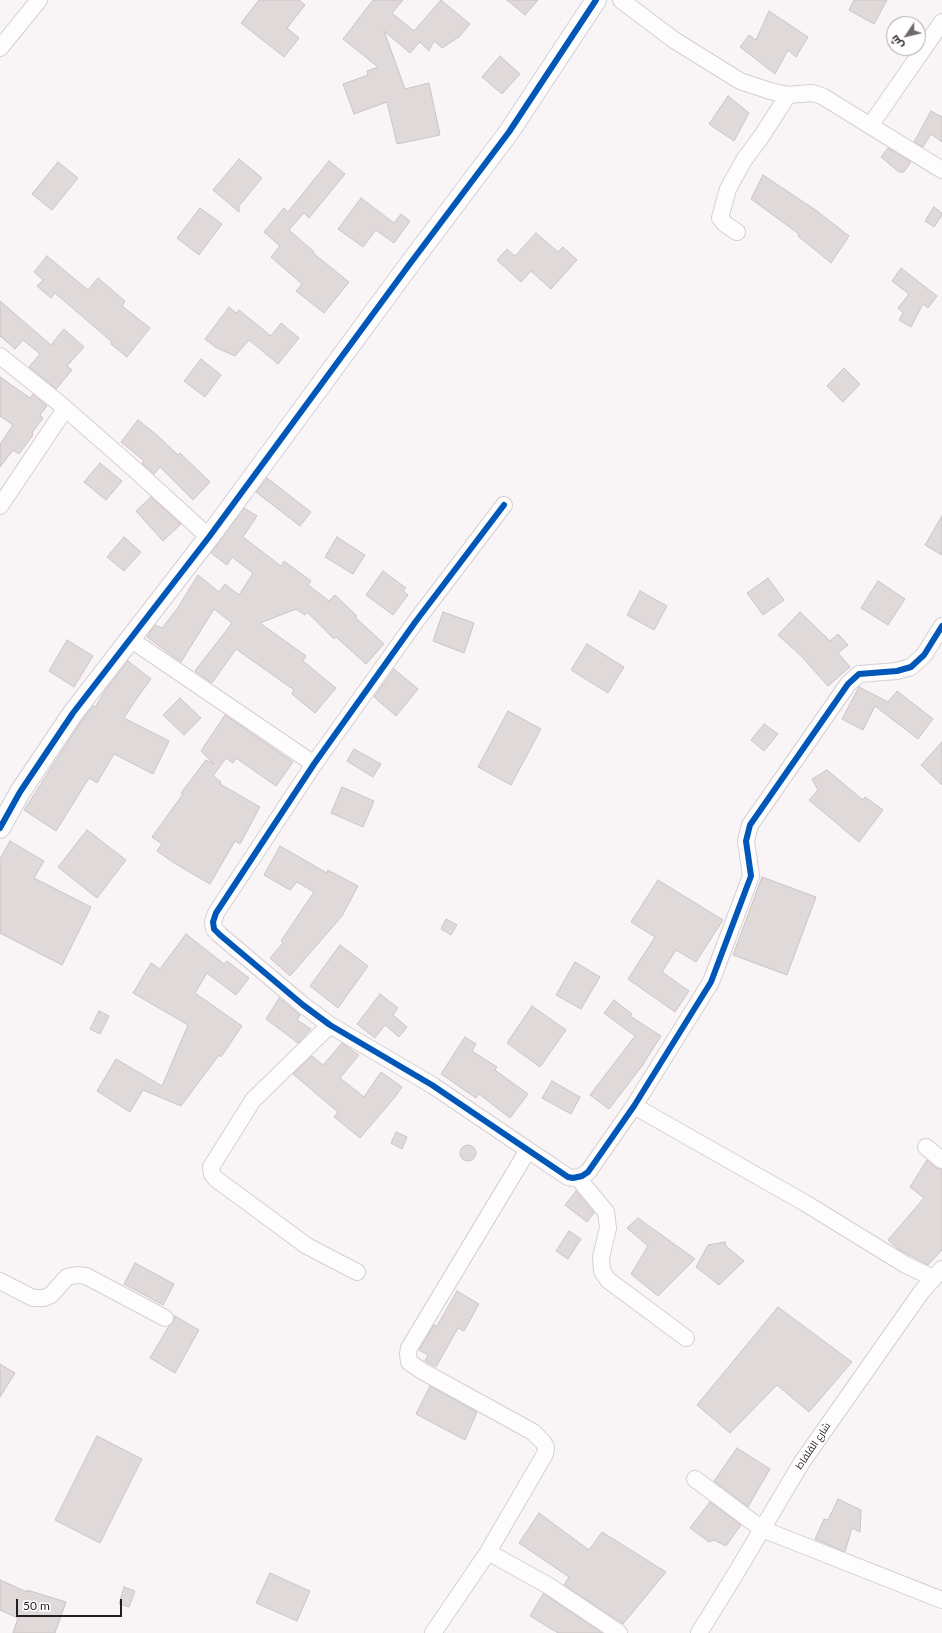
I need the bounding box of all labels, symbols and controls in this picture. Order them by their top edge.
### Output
north arrow [886,16,926,56]
text: ش [887,33,906,52]
street label: شارع القلفاط [793,1420,833,1472]
scale bar [18,1591,124,1617]
text: 50 m [23,1598,50,1613]

